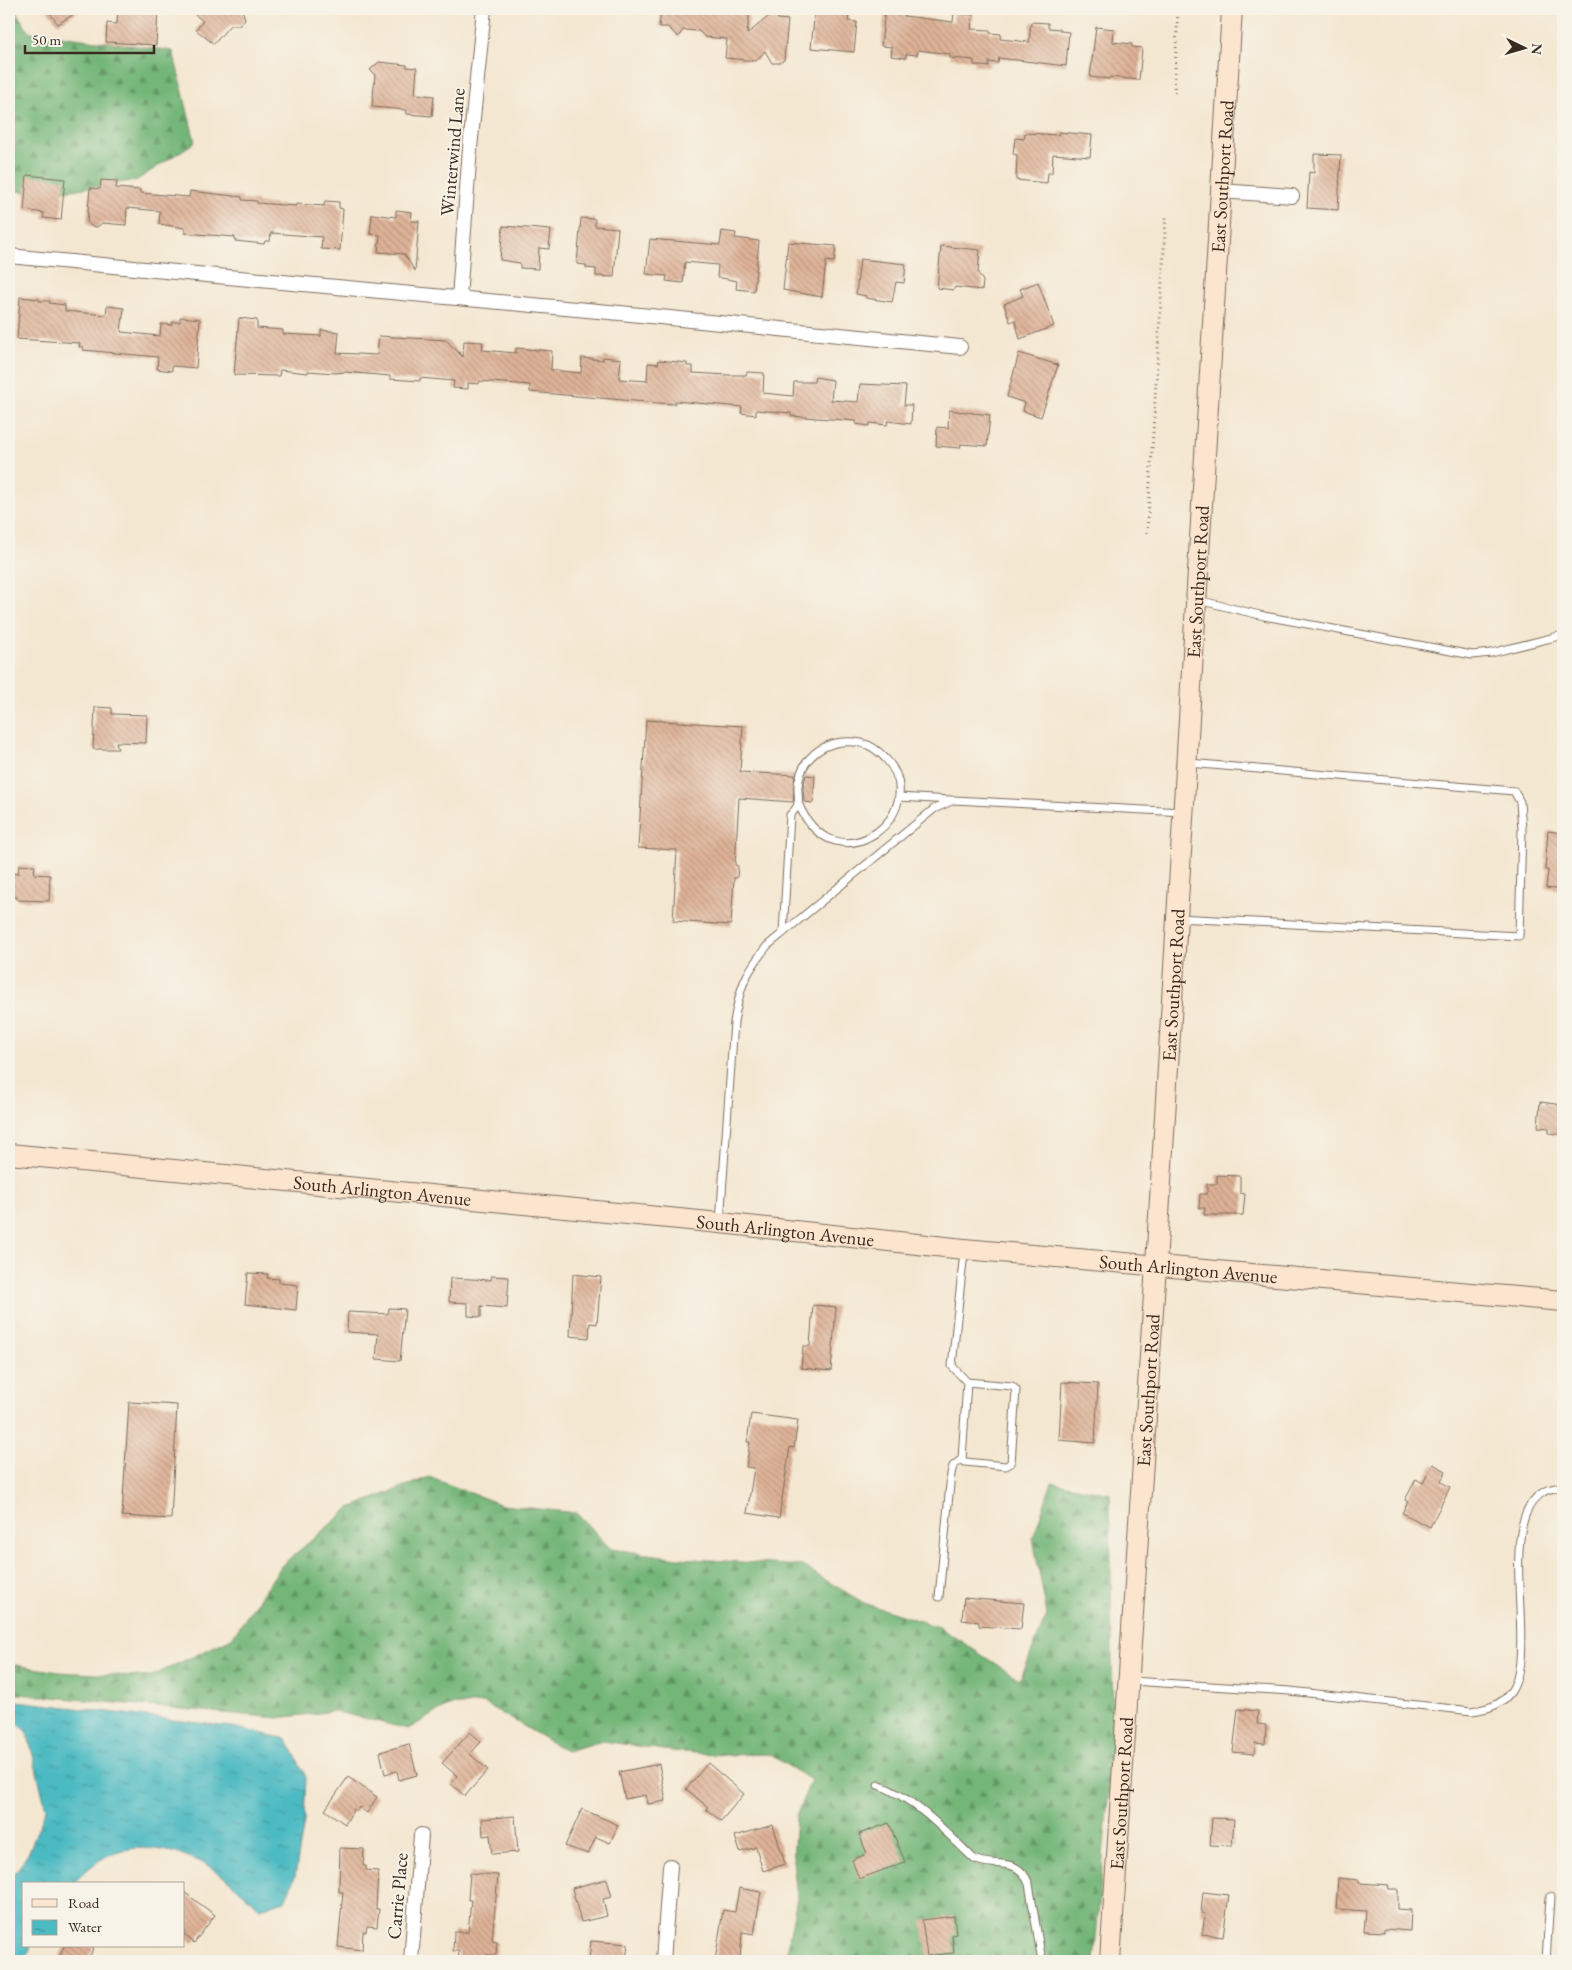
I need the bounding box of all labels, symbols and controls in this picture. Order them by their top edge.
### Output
scale bar [25,22,154,54]
north arrow [1500,22,1550,72]
text: 50 m [32,30,61,49]
text: N [1527,43,1546,56]
street label: Winterwind Lane [434,87,471,217]
street label: East Southport Road [1205,99,1239,254]
street label: East Southport Road [1181,504,1215,659]
street label: East Southport Road [1156,908,1191,1062]
street label: South Arlington Avenue [292,1170,472,1212]
street label: South Arlington Avenue [695,1209,875,1252]
street label: South Arlington Avenue [1098,1249,1278,1289]
street label: East Southport Road [1131,1313,1166,1467]
street label: East Southport Road [1104,1716,1139,1871]
street label: Carrie Place [381,1852,414,1940]
legend [22,1882,185,1948]
text: Road [68,1893,100,1912]
text: Water [68,1917,102,1936]

